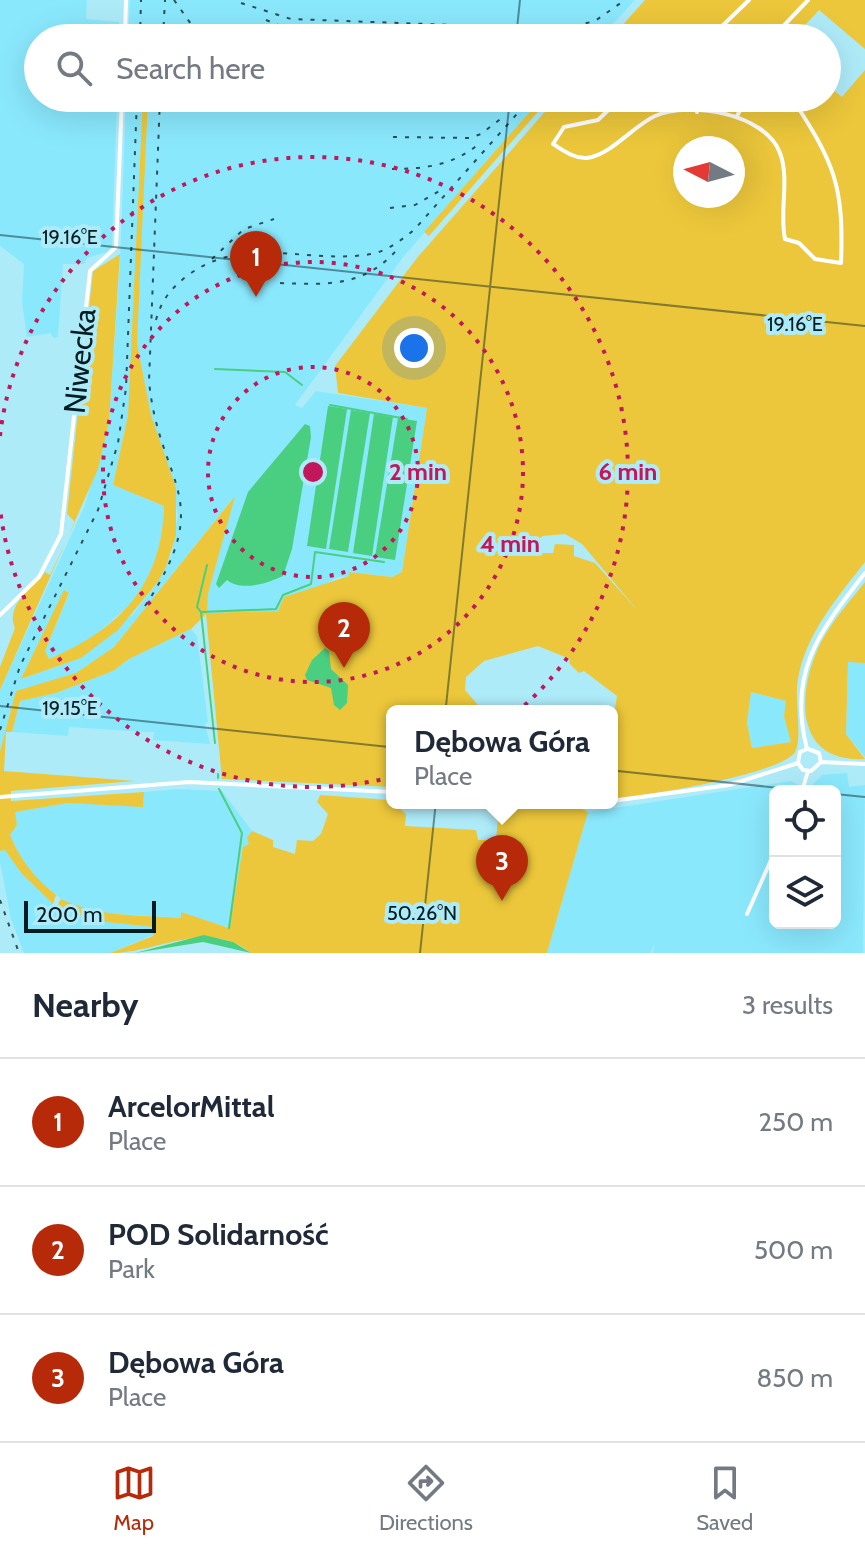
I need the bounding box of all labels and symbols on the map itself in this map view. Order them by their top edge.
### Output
north arrow [673,136,745,208]
text: 19.16°E [42,225,98,249]
pin: 1 [230,231,282,297]
street label: Niwecka [56,306,103,415]
text: 19.16°E [767,312,823,336]
your location [394,328,434,368]
text: 2 min [389,457,447,486]
text: 6 min [599,457,657,486]
centre of rings [299,458,327,486]
text: 4 min [480,529,540,558]
pin: 2 [318,602,370,668]
text: 19.15°E [42,696,98,720]
pin: 3 [476,835,528,901]
scale bar [24,897,156,933]
text: 50.26°N [387,901,457,925]

